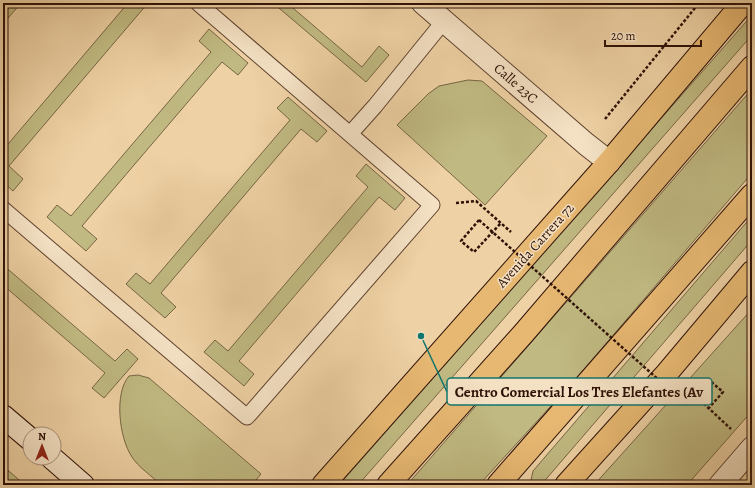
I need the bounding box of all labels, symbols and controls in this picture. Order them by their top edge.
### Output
scale bar [605,22,701,48]
text: 20 m [611,28,635,44]
street label: Calle 23C [490,59,542,108]
street label: Avenida Carrera 72 [492,199,579,292]
callout: Centro Comercial Los Tres Elefantes (Av [447,378,712,405]
text: Centro Comercial Los Tres Elefantes (Av [455,382,704,402]
north arrow [22,426,62,466]
text: N [38,429,46,444]

